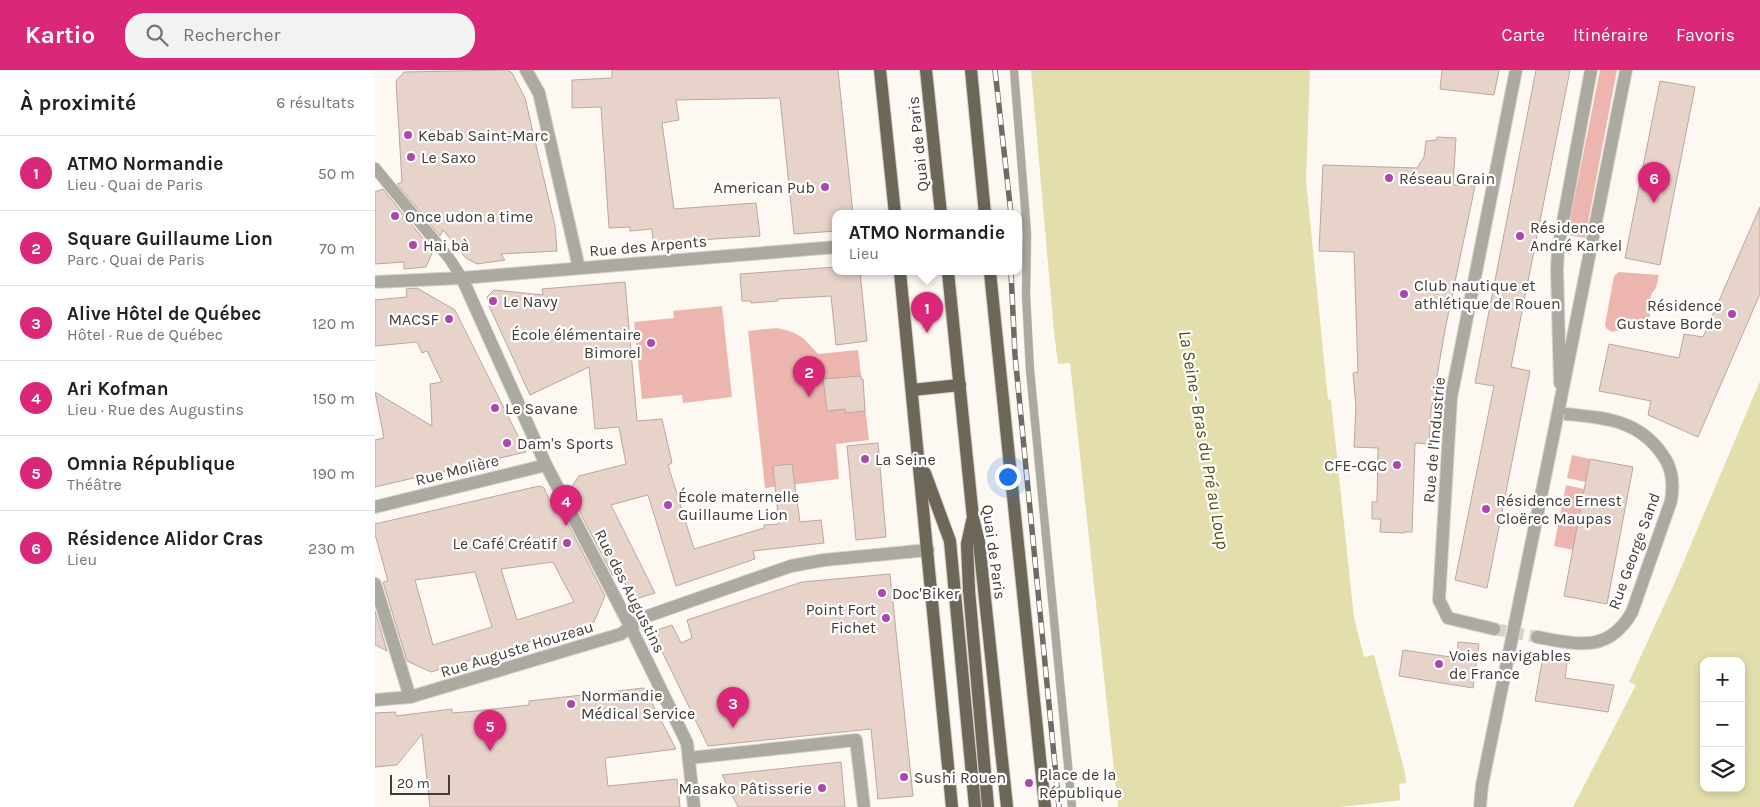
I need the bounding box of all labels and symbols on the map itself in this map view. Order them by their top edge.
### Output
street label: Quai de Paris [904,95,932,193]
place label: Kebab Saint-Marc [418,126,548,145]
marker: Kebab Saint-Marc [402,129,414,141]
place label: Le Saxo [421,148,476,167]
marker: Le Saxo [405,151,417,163]
pin: 6 [1638,162,1670,203]
place label: Réseau Grain [1399,169,1495,188]
marker: Réseau Grain [1383,172,1395,184]
place label: American Pub [714,178,815,197]
marker: American Pub [819,181,831,193]
place label: Once udon a time [405,207,533,226]
marker: Once udon a time [389,210,401,222]
place label: Résidence André Karkel [1530,218,1622,255]
marker: Résidence André Karkel [1514,230,1526,242]
street label: Rue des Arpents [588,231,708,261]
place label: Hai bà [423,236,469,255]
marker: Hai bà [407,239,419,251]
place label: Club nautique et athlétique de Rouen [1414,276,1561,313]
marker: Club nautique et athlétique de Rouen [1398,288,1410,300]
place label: Le Navy [503,292,558,311]
pin: 1 [911,292,943,333]
marker: Le Navy [487,295,499,307]
place label: Résidence Gustave Borde [1617,296,1722,333]
marker: Résidence Gustave Borde [1726,308,1738,320]
place label: MACSF [388,310,439,329]
marker: MACSF [443,313,455,325]
place label: École élémentaire Bimorel [511,325,641,362]
water label: La Seine - Bras du Pré au Loup [1174,329,1234,552]
marker: École élémentaire Bimorel [645,337,657,349]
pin: 2 [793,356,825,397]
street label: Rue de l'Industrie [1419,376,1449,504]
place label: Le Savane [505,399,578,418]
marker: Le Savane [489,402,501,414]
place label: Dam's Sports [517,434,614,453]
marker: Dam's Sports [501,437,513,449]
street label: Rue Molière [413,450,501,490]
place label: La Seine [875,450,936,469]
marker: La Seine [859,453,871,465]
place label: CFE-CGC [1324,456,1387,475]
marker: CFE-CGC [1391,459,1403,471]
your location [995,464,1021,490]
pin: 4 [550,485,582,526]
place label: École maternelle Guillaume Lion [678,487,799,524]
street label: Rue George Sand [1604,490,1664,612]
place label: Résidence Ernest Cloërec Maupas [1496,491,1622,528]
marker: École maternelle Guillaume Lion [662,499,674,511]
street label: Quai de Paris [978,503,1010,601]
marker: Résidence Ernest Cloërec Maupas [1480,503,1492,515]
street label: Rue des Augustins [591,526,669,656]
place label: Le Café Créatif [453,534,558,553]
marker: Le Café Créatif [561,537,573,549]
place label: Doc'Biker [892,584,960,603]
marker: Doc'Biker [876,587,888,599]
place label: Point Fort Fichet [806,600,876,637]
marker: Point Fort Fichet [880,612,892,624]
street label: Rue Auguste Houzeau [438,617,596,681]
place label: Voies navigables de France [1449,646,1571,683]
marker: Voies navigables de France [1433,658,1445,670]
place label: Normandie Médical Service [581,686,695,723]
pin: 3 [717,687,749,728]
marker: Normandie Médical Service [565,698,577,710]
pin: 5 [474,710,506,751]
place label: Place de la République [1039,765,1122,802]
place label: Sushi Rouen [914,768,1006,787]
marker: Sushi Rouen [898,771,910,783]
scale bar [390,772,450,795]
marker: Place de la République [1023,777,1035,789]
place label: Masako Pâtisserie [679,779,812,798]
marker: Masako Pâtisserie [816,782,828,794]

